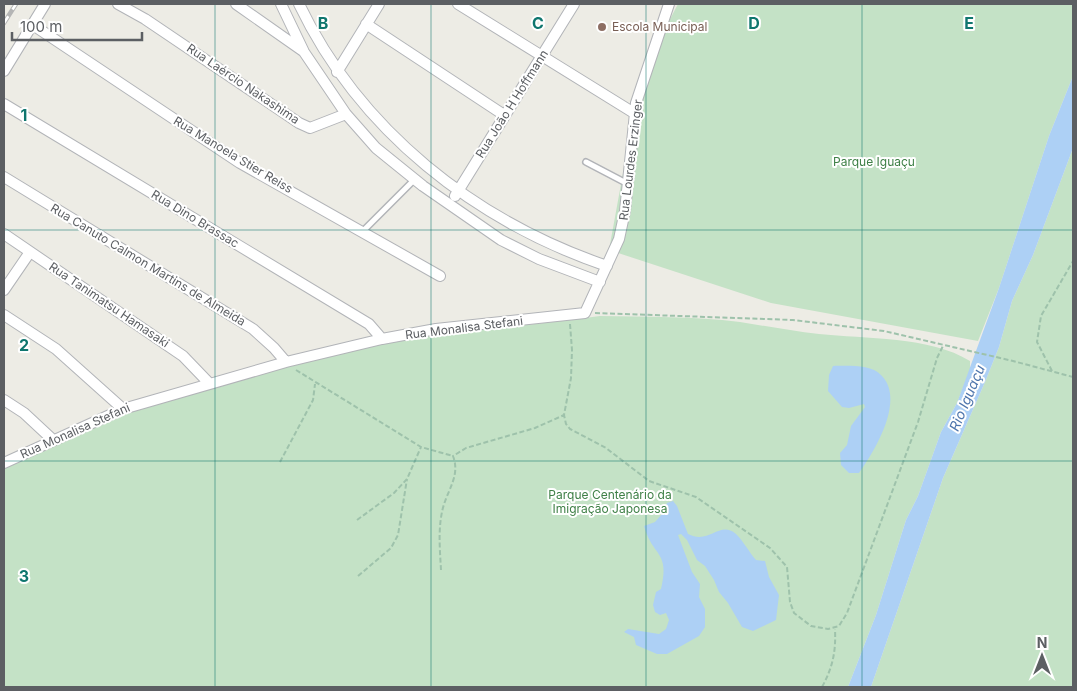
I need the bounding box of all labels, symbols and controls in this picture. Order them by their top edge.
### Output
scale bar [12,10,142,42]
text: B [318,13,328,33]
text: C [532,13,544,33]
text: D [748,13,760,33]
text: E [964,13,974,33]
text: 100 m [20,17,62,36]
place label: Escola Municipal [612,19,707,34]
marker: Escola Municipal [596,21,608,33]
street label: Rua Laércio Nakashima [184,40,303,127]
street label: Rua João H Hoffmann [472,47,551,161]
street label: Rua Lourdes Erzinger [616,98,645,221]
text: 1 [21,105,27,125]
street label: Rua Manoela Stier Reiss [171,113,296,196]
park label: Parque Iguaçu [833,154,915,169]
street label: Rua Dino Brassac [149,187,242,251]
street label: Rua Canuto Calmon Martins de Almeida [48,200,249,329]
street label: Rua Tanimatsu Hamasaki [46,259,172,351]
street label: Rua Monalisa Stefani [404,313,524,342]
text: 2 [19,335,29,355]
water label: Rio Iguaçu [945,362,988,433]
street label: Rua Monalisa Stefani [18,400,132,462]
park label: Parque Centenário da Imigração Japonesa [548,487,672,516]
text: 3 [19,566,29,586]
north arrow [1017,631,1067,681]
text: N [1037,634,1047,651]

